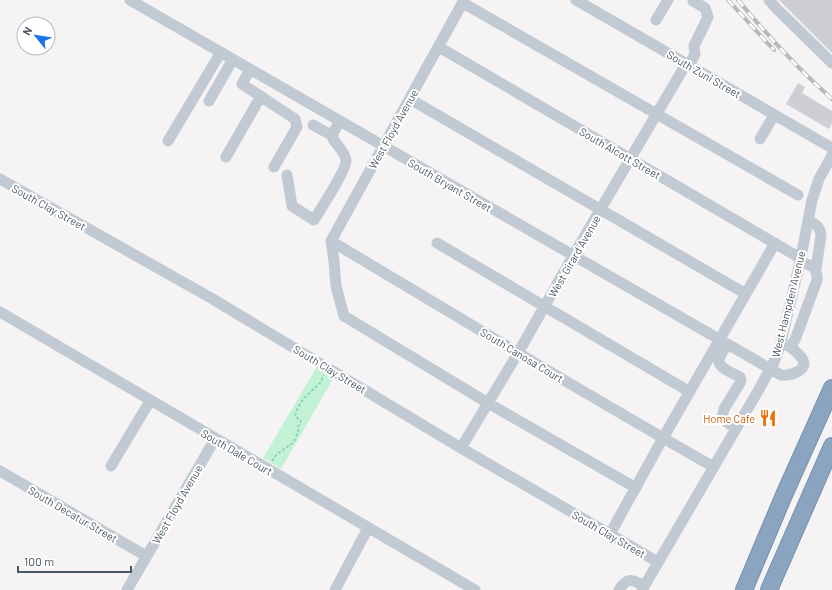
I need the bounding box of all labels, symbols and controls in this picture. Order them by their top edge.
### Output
north arrow [16,16,56,56]
text: N [19,24,34,37]
street label: South Zuni Street [665,48,743,100]
street label: West Floyd Avenue [366,87,420,171]
street label: South Alcott Street [577,124,663,182]
street label: South Bryant Street [406,156,494,214]
street label: South Clay Street [10,181,88,233]
street label: West Girard Avenue [545,213,603,299]
street label: West Hampden Avenue [768,249,808,359]
street label: South Canosa Court [478,325,566,385]
street label: South Clay Street [291,342,369,396]
restaurant icon: Home Cafe [758,408,778,428]
place label: Home Cafe [703,412,755,425]
street label: South Dale Court [199,426,275,478]
street label: West Floyd Avenue [149,462,205,546]
street label: South Decatur Street [26,483,120,545]
street label: South Clay Street [570,508,648,560]
scale bar [18,548,131,574]
text: 100 m [24,554,54,568]

